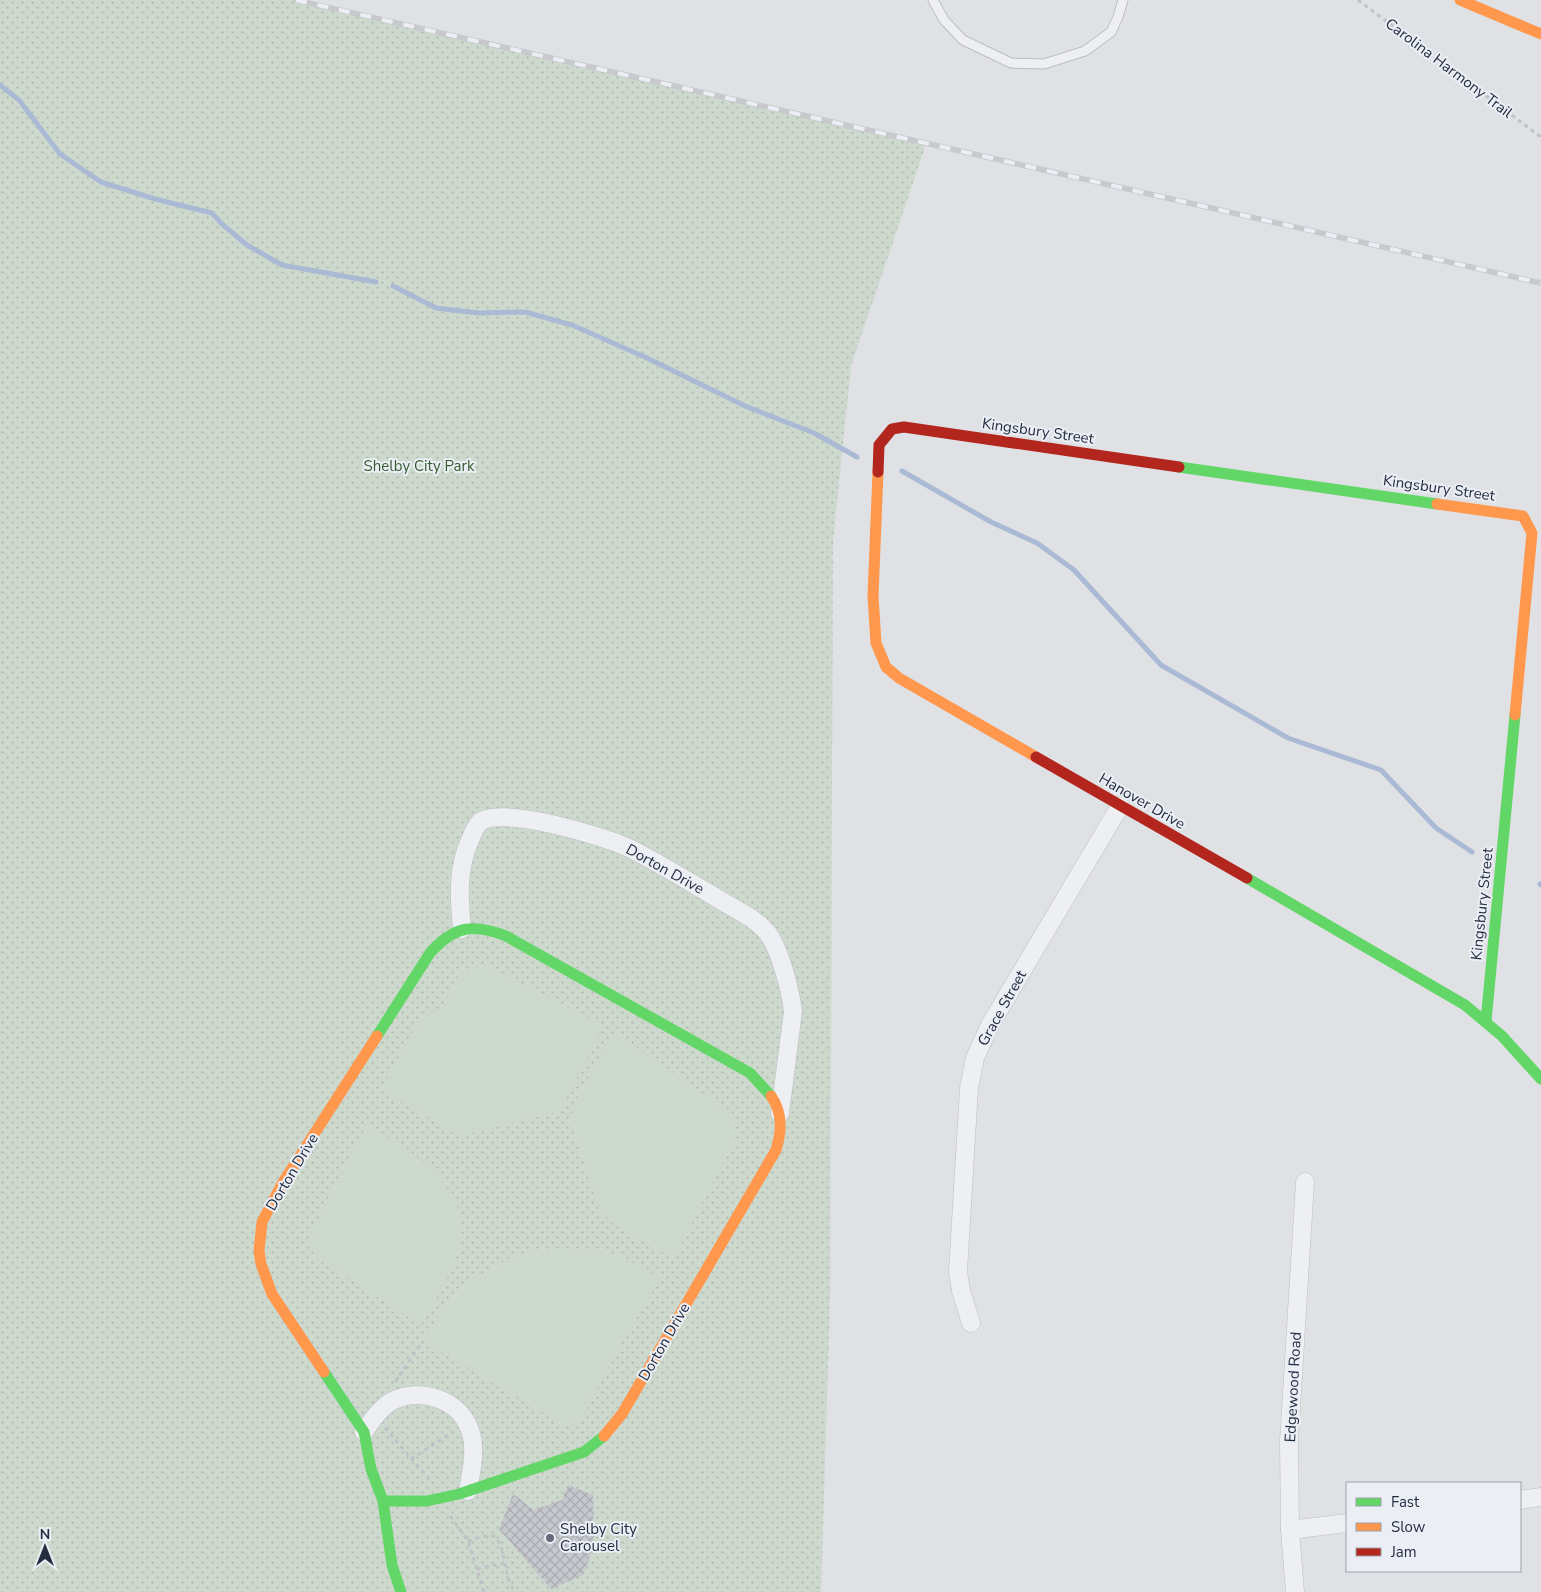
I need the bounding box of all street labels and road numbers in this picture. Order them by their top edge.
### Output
street label: Carolina Harmony Trail [1381,13,1517,123]
street label: Kingsbury Street [981,413,1096,449]
street label: Kingsbury Street [1382,470,1497,506]
street label: Hanover Drive [1095,768,1189,834]
street label: Dorton Drive [622,839,708,899]
street label: Kingsbury Street [1466,846,1498,961]
street label: Grace Street [973,966,1031,1049]
street label: Dorton Drive [261,1130,323,1214]
street label: Dorton Drive [634,1299,694,1385]
street label: Edgewood Road [1280,1331,1306,1443]

